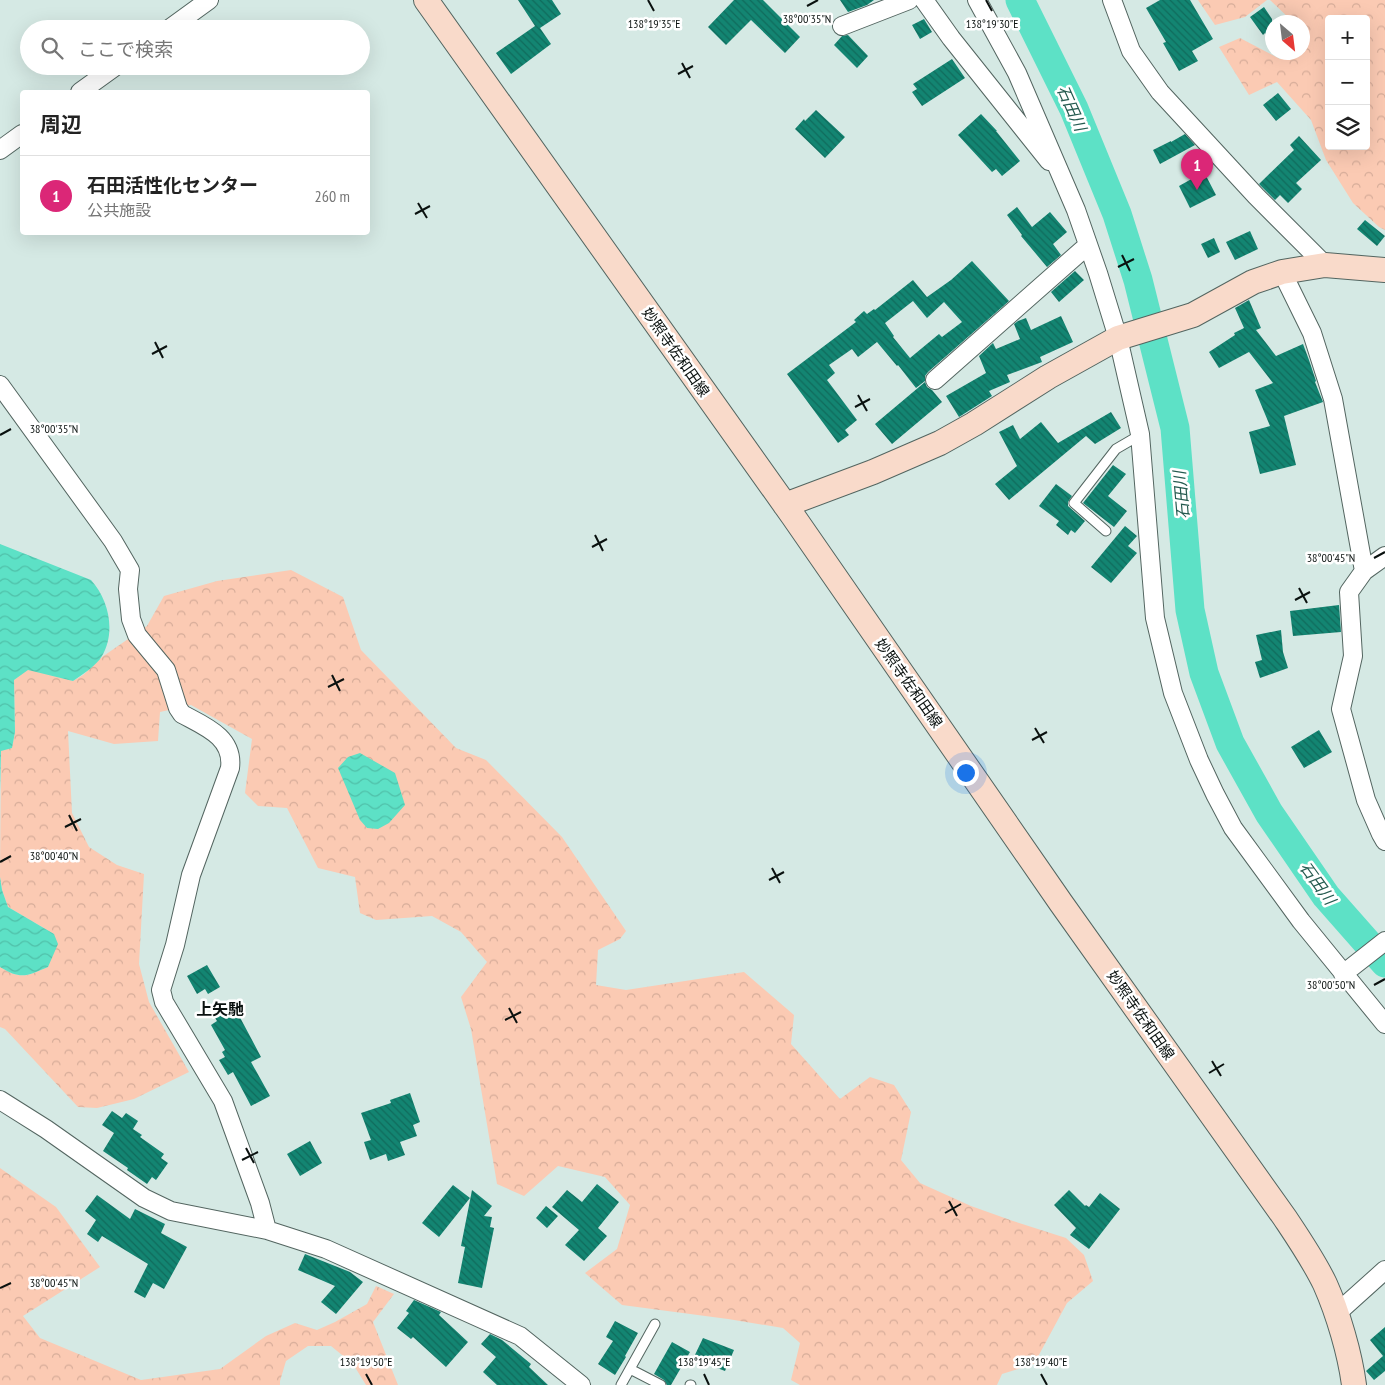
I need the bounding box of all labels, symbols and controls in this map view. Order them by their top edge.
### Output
text: 38°00'35"N [783,11,831,26]
north arrow [1265,15,1310,60]
map controls [1325,15,1370,150]
button: + [1325,15,1370,60]
text: 138°19'35"E [628,16,680,31]
text: 138°19'30"E [966,16,1018,31]
search box [20,20,370,75]
icon: search [38,34,66,62]
text: ここで検索 [78,37,173,61]
button: − [1325,60,1370,105]
water label: 石田川 [1053,82,1092,136]
button: layers [1325,105,1370,150]
text: 周辺 [40,111,82,138]
pin: 1 [1181,149,1213,190]
text: 石田活性化センター [87,173,258,197]
text: 1 [52,186,60,206]
text: 260 m [315,186,350,206]
text: 公共施設 [87,200,151,220]
street label: 妙照寺佐和田線 [638,304,714,400]
text: 38°00'35"N [30,421,78,436]
water label: 石田川 [1169,468,1193,520]
text: 38°00'45"N [1307,550,1355,565]
street label: 妙照寺佐和田線 [871,635,947,731]
your location [953,760,979,786]
text: 38°00'40"N [30,848,78,863]
water label: 石田川 [1296,858,1341,910]
street label: 妙照寺佐和田線 [1103,967,1179,1063]
text: 38°00'50"N [1307,977,1355,992]
district label: 上矢馳 [196,999,244,1019]
text: 38°00'45"N [30,1275,78,1290]
text: 138°19'50"E [340,1354,392,1369]
text: 138°19'45"E [678,1354,730,1369]
text: 138°19'40"E [1015,1354,1067,1369]

